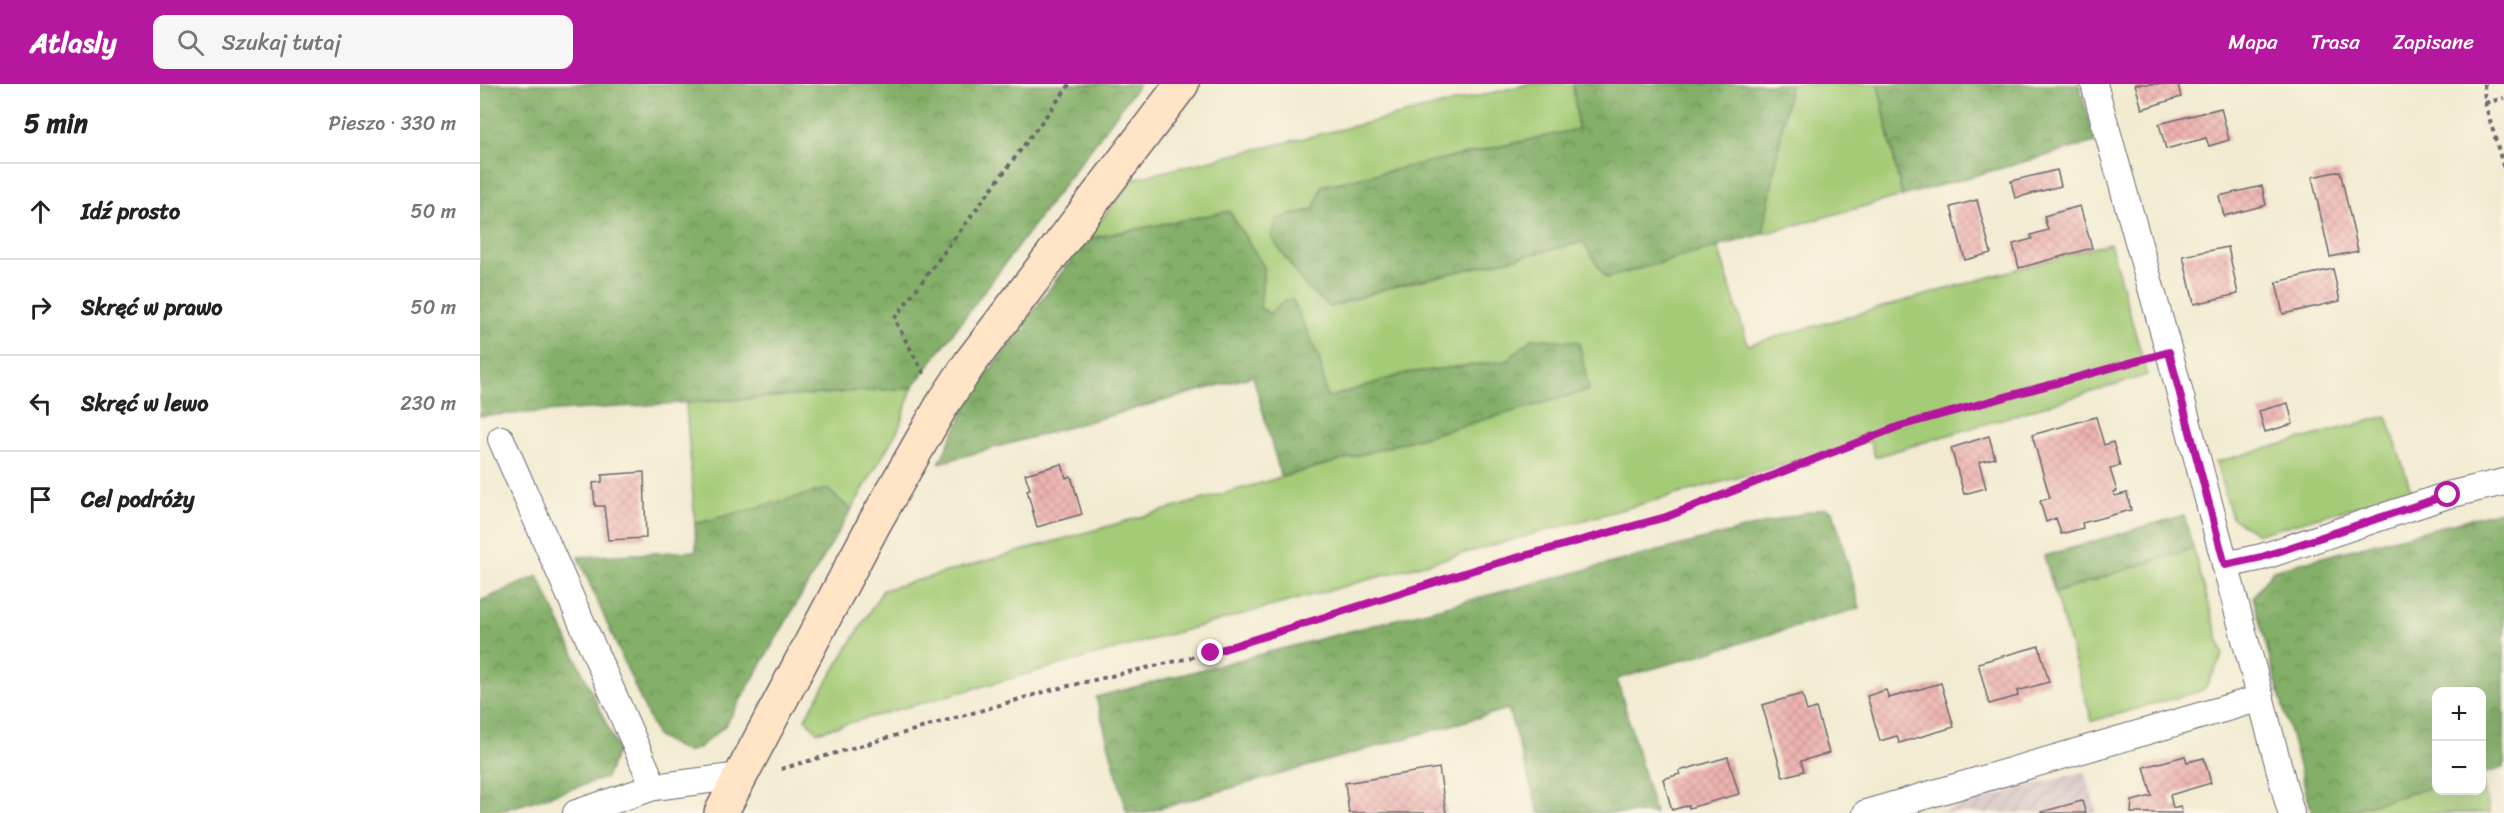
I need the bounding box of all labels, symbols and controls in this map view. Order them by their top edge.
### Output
search box [153,15,573,69]
text: Atlasly [30,18,117,67]
text: Szukaj tutaj [222,23,341,62]
text: Mapa [2228,23,2278,61]
text: Trasa [2311,23,2360,61]
text: Zapisane [2393,23,2474,61]
icon: search [174,26,207,59]
text: 5 min [24,100,88,146]
text: Pieszo · 330 m [329,106,456,141]
text: Idź prosto [81,192,180,231]
text: 50 m [411,194,456,229]
icon: ahead [24,195,57,228]
text: Skręć w prawo [81,288,223,327]
text: 50 m [411,290,456,325]
icon: right [24,291,57,324]
text: Skręć w lewo [81,384,208,423]
text: 230 m [400,386,456,421]
icon: left [24,387,57,420]
text: Cel podróży [81,480,194,519]
route start [2434,481,2460,507]
icon: arrive [24,483,57,516]
route end [1197,639,1223,665]
map controls [2432,687,2486,795]
button: + [2432,687,2486,741]
button: − [2432,741,2486,795]

